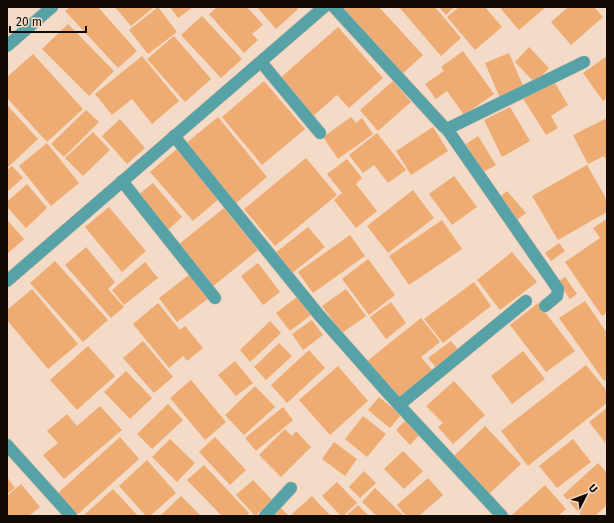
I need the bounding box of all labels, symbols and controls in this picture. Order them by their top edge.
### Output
scale bar [10,8,86,34]
text: 20 m [16,15,42,29]
north arrow [566,475,606,515]
text: U [586,482,600,496]

